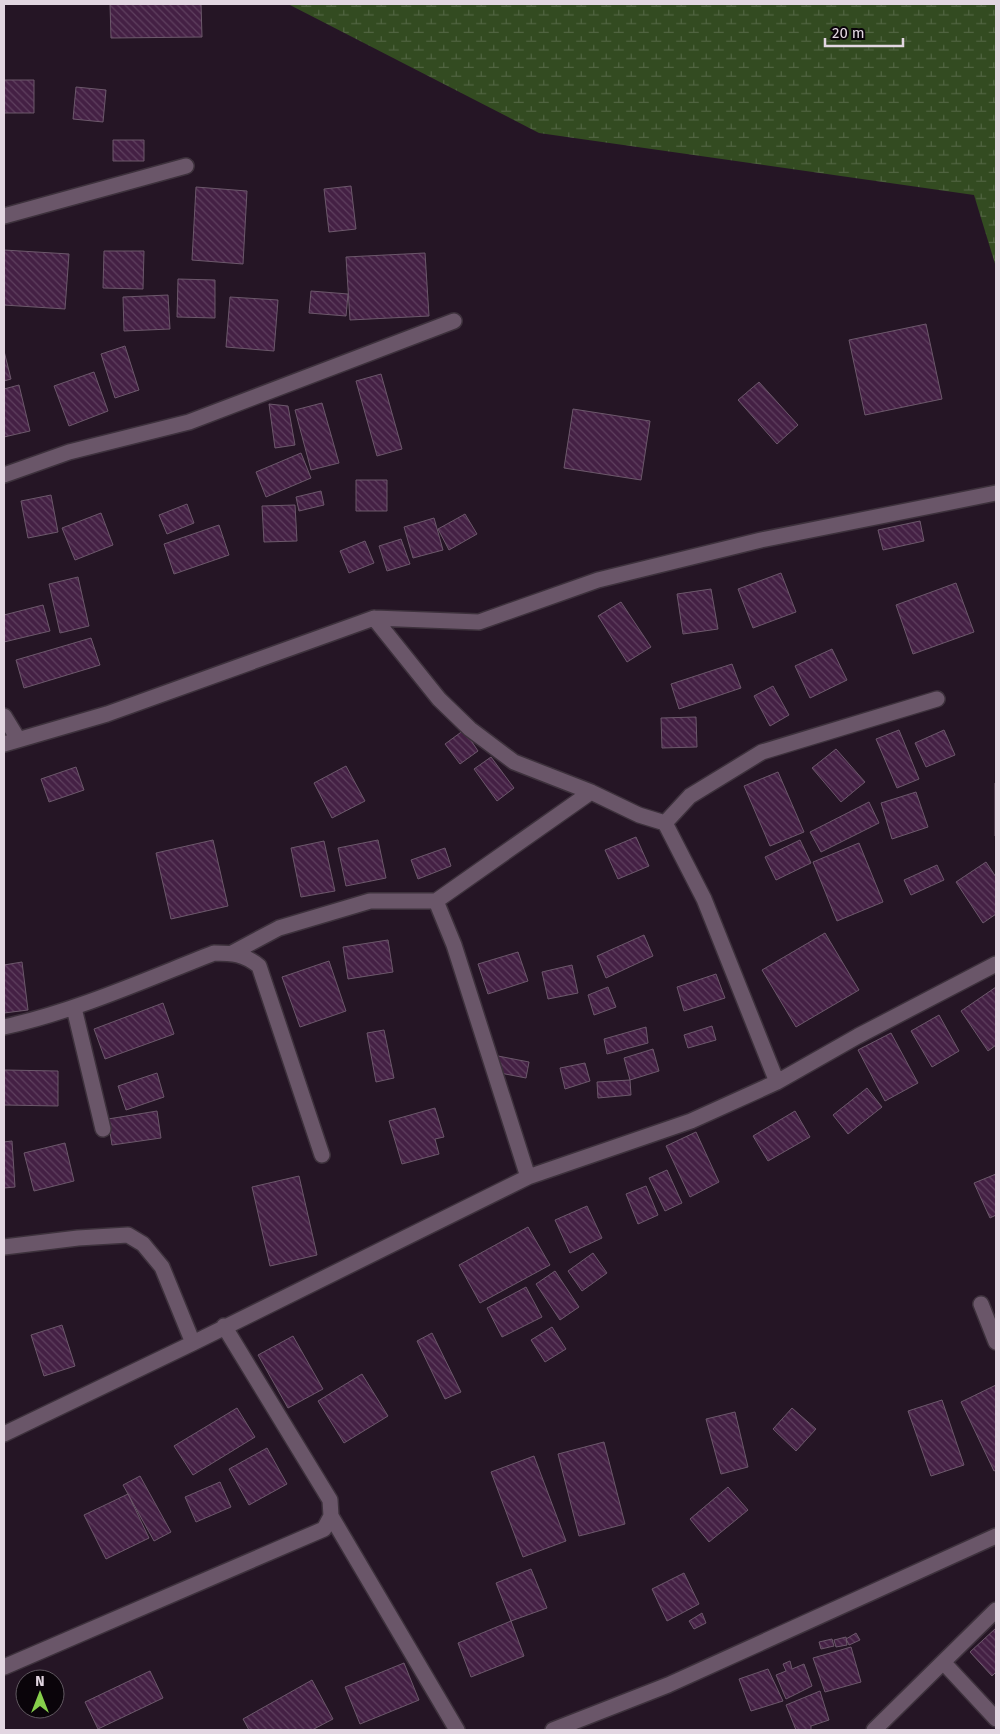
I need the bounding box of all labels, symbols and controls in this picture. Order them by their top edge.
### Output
scale bar [825,15,902,47]
text: 20 m [832,24,865,42]
north arrow [15,1669,65,1719]
text: N [35,1673,45,1690]

